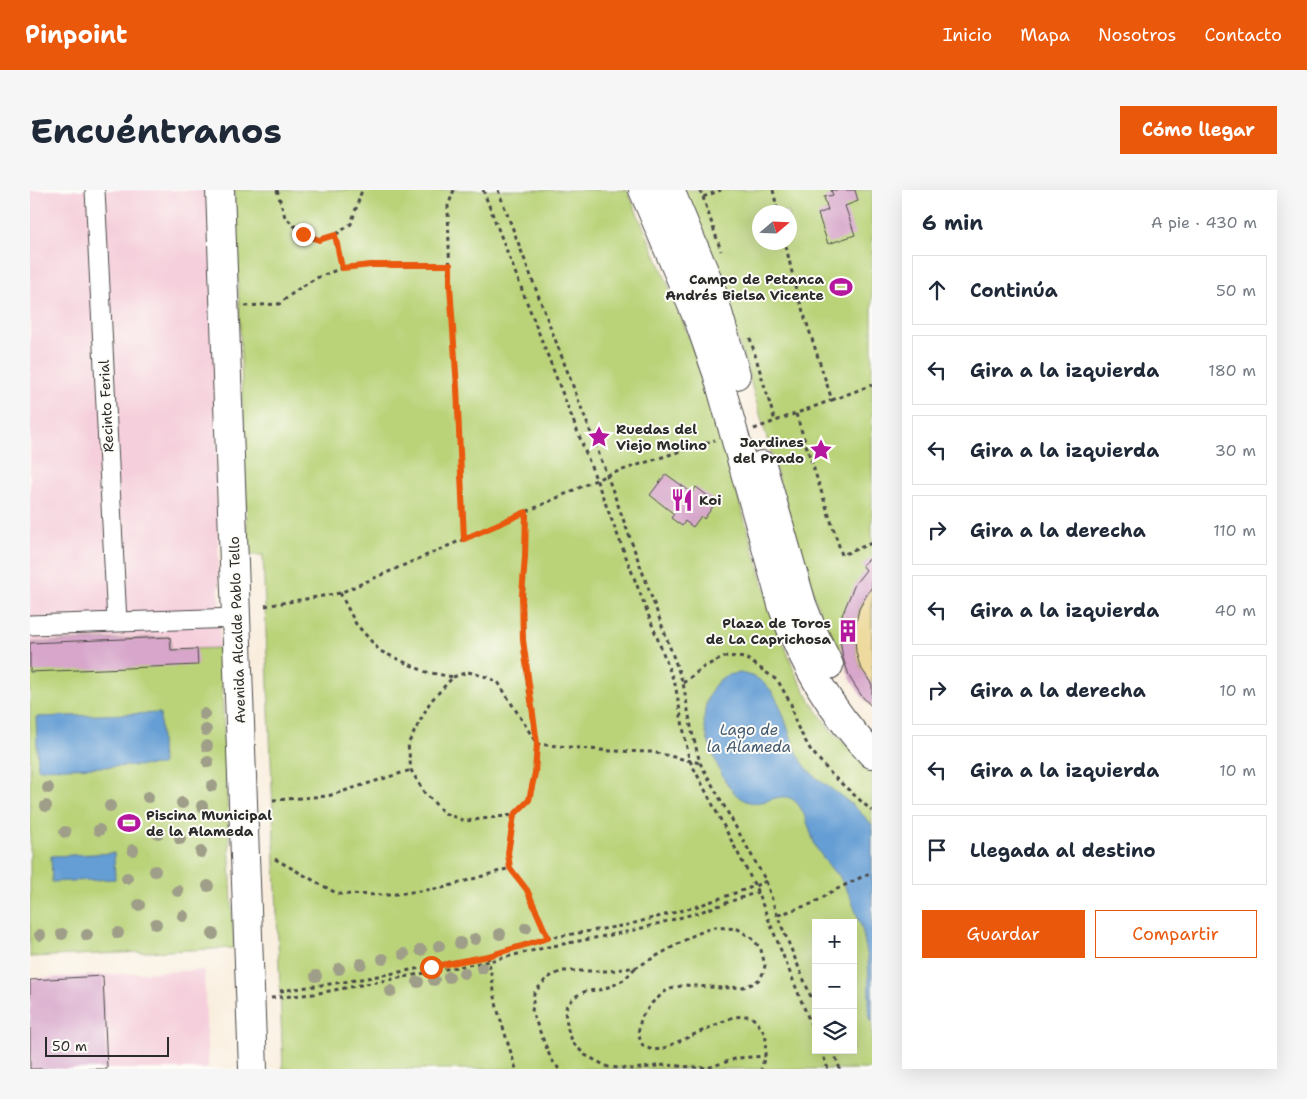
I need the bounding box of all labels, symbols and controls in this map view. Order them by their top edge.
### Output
text: Pinpoint [25,19,127,51]
text: Inicio [943,23,992,47]
text: Mapa [1020,23,1070,47]
text: Nosotros [1098,23,1176,47]
text: Contacto [1204,23,1282,47]
button: Cómo llegar [1120,106,1277,154]
text: Encuéntranos [30,107,282,154]
north arrow [752,205,797,250]
text: 6 min [922,209,983,237]
text: A pie · 430 m [1151,212,1257,233]
route end [292,223,315,246]
place label: Campo de Petanca Andrés Bielsa Vicente [665,270,824,304]
sports icon: Campo de Petanca Andrés Bielsa Vicente [828,274,854,300]
icon: ahead [923,276,951,304]
text: Continúa [970,278,1058,303]
text: 50 m [1216,280,1256,301]
icon: left [923,356,951,384]
text: Gira a la izquierda [970,358,1159,383]
street label: Recinto Ferial [95,359,117,453]
text: 180 m [1208,360,1256,381]
place label: Ruedas del Viejo Molino [616,420,707,454]
place icon: Ruedas del Viejo Molino [586,424,612,450]
place label: Jardines del Prado [733,433,804,467]
icon: left [923,436,951,464]
place icon: Jardines del Prado [808,437,834,463]
text: Gira a la izquierda [970,438,1159,463]
text: 30 m [1215,440,1256,461]
restaurant icon: Koi [669,487,695,513]
place label: Koi [699,491,722,509]
icon: right [923,516,951,544]
text: Gira a la derecha [970,518,1146,543]
text: 110 m [1213,520,1256,541]
street label: Avenida Alcalde Pablo Tello [225,536,249,724]
icon: left [923,596,951,624]
text: Gira a la izquierda [970,598,1159,623]
text: 40 m [1214,600,1256,621]
place label: Plaza de Toros de La Caprichosa [706,614,831,648]
building icon: Plaza de Toros de La Caprichosa [835,618,861,644]
icon: right [923,676,951,704]
text: Gira a la derecha [970,678,1146,703]
text: 10 m [1219,680,1256,701]
water label: Lago de la Alameda [707,720,791,757]
icon: left [923,756,951,784]
text: Gira a la izquierda [970,758,1159,783]
text: 10 m [1219,760,1256,781]
place label: Piscina Municipal de la Alameda [146,806,272,840]
sports icon: Piscina Municipal de la Alameda [116,810,142,836]
icon: arrive [923,836,951,864]
text: Llegada al destino [970,838,1156,863]
button: Guardar [922,910,1085,958]
button: Compartir [1095,910,1257,958]
map controls [812,919,857,1054]
button: + [812,919,857,964]
route start [420,956,443,979]
button: − [812,964,857,1009]
button: layers [812,1009,857,1054]
scale bar [45,1034,169,1057]
text: 50 m [52,1037,87,1055]

